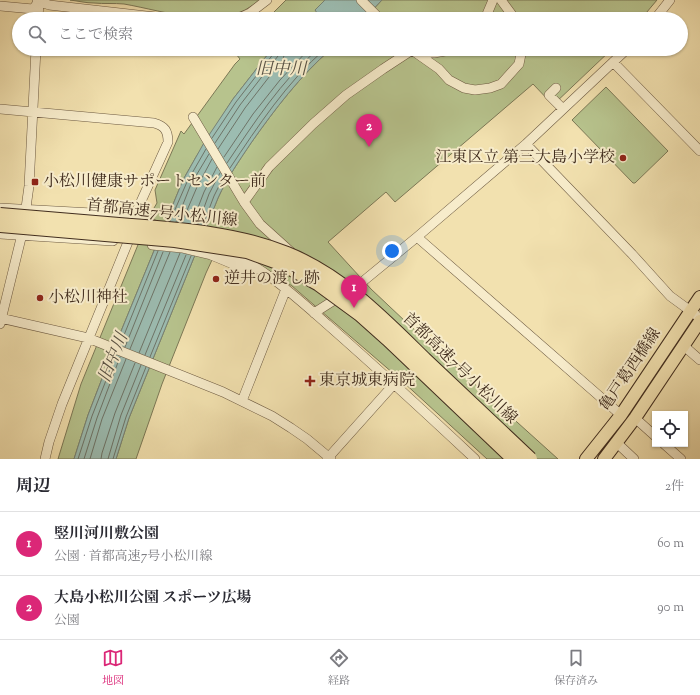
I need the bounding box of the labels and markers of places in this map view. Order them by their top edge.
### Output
pin: 2 [356,114,382,147]
place label: 江東区立 第三大島小学校 [436,147,615,170]
marker: 江東区立 第三大島小学校 [618,153,628,163]
place label: 小松川健康サポートセンター前 [43,171,266,194]
marker: 小松川健康サポートセンター前 [30,177,40,187]
place label: 逆井の渡し跡 [224,268,320,291]
marker: 逆井の渡し跡 [211,274,221,284]
pin: 1 [341,275,367,308]
place label: 小松川神社 [48,287,128,310]
marker: 小松川神社 [35,293,45,303]
place label: 東京城東病院 [319,370,415,393]
marker: 東京城東病院 [304,375,316,387]

